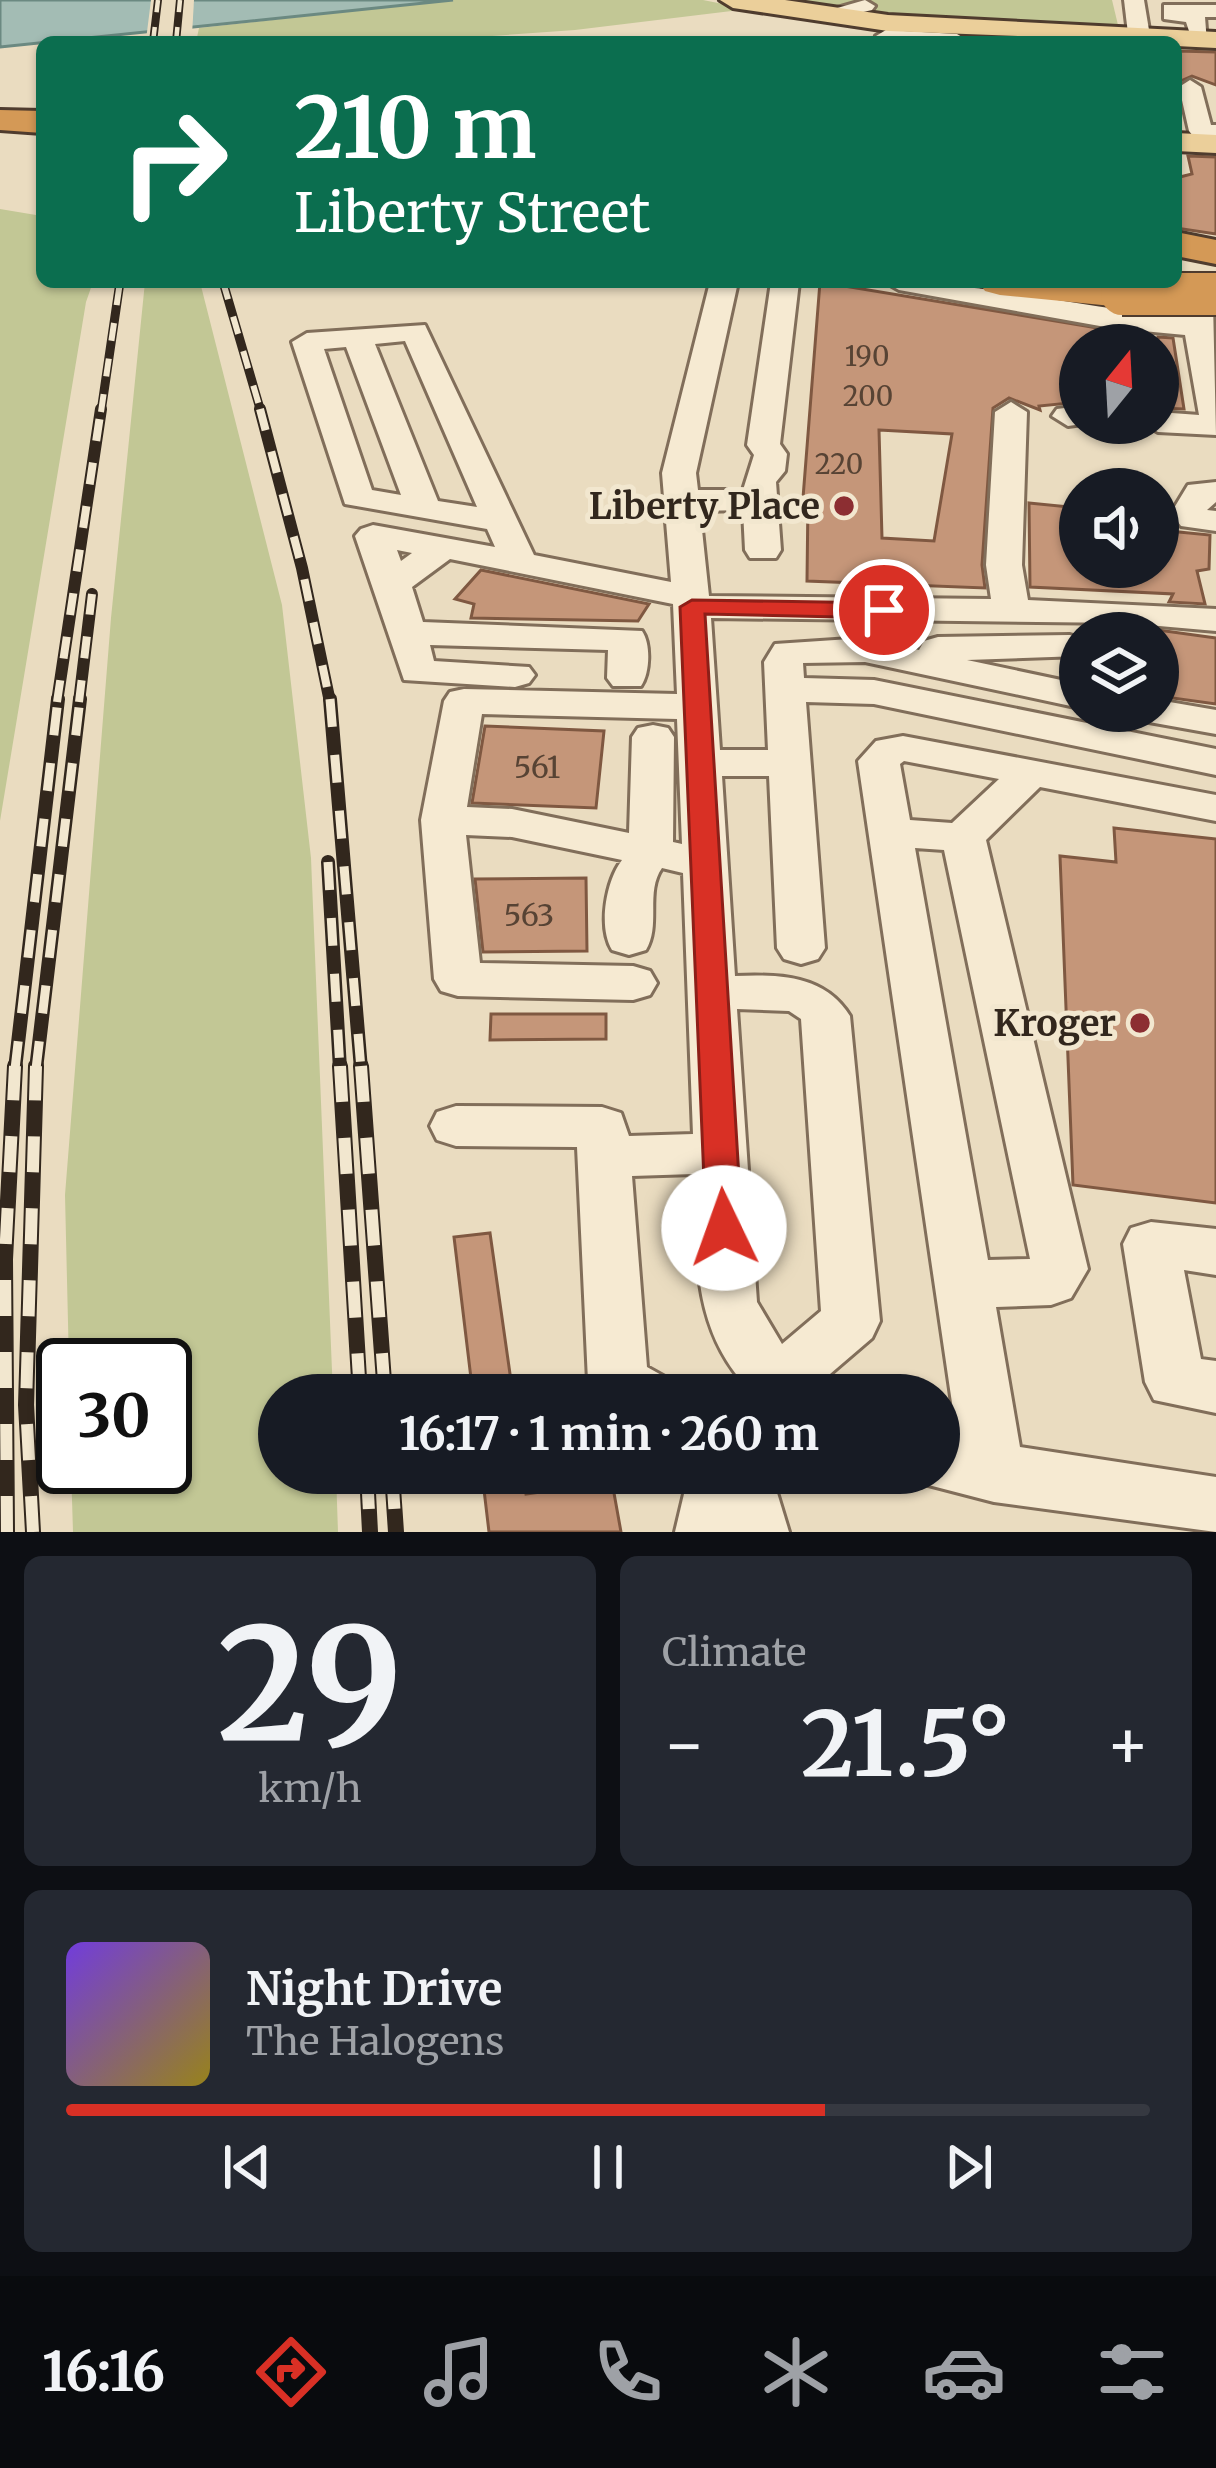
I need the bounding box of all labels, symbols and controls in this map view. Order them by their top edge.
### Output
text: 210 m [294,75,537,181]
icon: right [96,84,252,240]
text: Liberty Street [294,179,650,247]
north arrow [1059,324,1179,444]
map controls [1059,324,1179,732]
house number: 190 [845,339,889,373]
house number: 200 [843,379,893,413]
house number: 220 [815,447,863,481]
button: sound [1059,468,1179,588]
place label: Liberty Place [589,484,820,529]
marker: Liberty Place [831,493,857,519]
pin [833,559,935,661]
icon: arrive [851,577,917,643]
button: layers [1059,612,1179,732]
house number: 561 [514,748,560,786]
house number: 563 [504,896,554,934]
place label: Kroger [993,1001,1116,1046]
marker: Kroger [1127,1010,1153,1036]
position arrow [661,1165,787,1291]
speed limit sign: 30 [36,1338,192,1494]
text: 16:17 · 1 min · 260 m [399,1406,819,1462]
text: 29 [217,1587,403,1784]
text: Climate [662,1628,806,1677]
text: 21.5° [801,1687,1011,1801]
text: − [662,1703,706,1786]
text: + [1106,1703,1150,1786]
text: km/h [258,1764,362,1813]
text: Night Drive [246,1961,502,2017]
text: The Halogens [246,2017,504,2066]
icon: previous [214,2134,280,2200]
icon: pause [575,2134,641,2200]
icon: next [936,2134,1002,2200]
icon: directions [249,2330,333,2414]
icon: music [417,2330,501,2414]
icon: phone [586,2330,670,2414]
icon: climate [754,2330,838,2414]
icon: car [922,2330,1006,2414]
icon: filters [1090,2330,1174,2414]
text: 16:16 [42,2338,165,2406]

